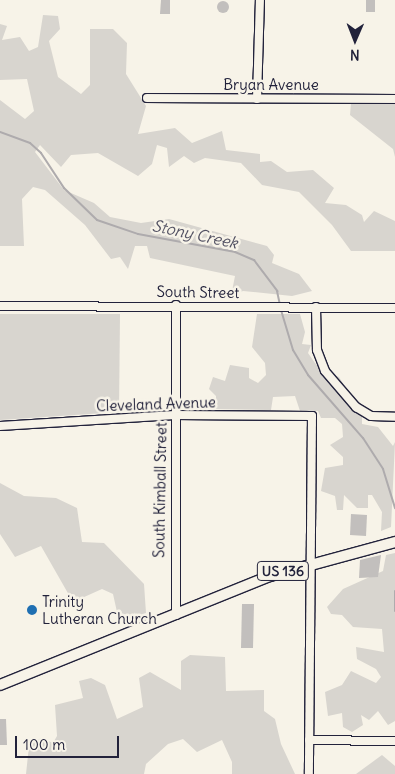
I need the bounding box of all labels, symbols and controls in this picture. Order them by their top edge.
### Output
north arrow [330,15,380,65]
text: N [350,46,360,64]
street label: Bryan Avenue [223,76,319,94]
water label: Stony Creek [150,216,240,252]
street label: South Street [156,282,240,302]
street label: Cleveland Avenue [96,393,216,415]
street label: South Kimball Street [150,422,170,558]
road number: US 136 [257,560,309,582]
place label: Trinity Lutheran Church [42,592,157,627]
marker: Trinity Lutheran Church [26,604,38,616]
scale bar [18,726,121,758]
text: 100 m [23,735,65,754]

